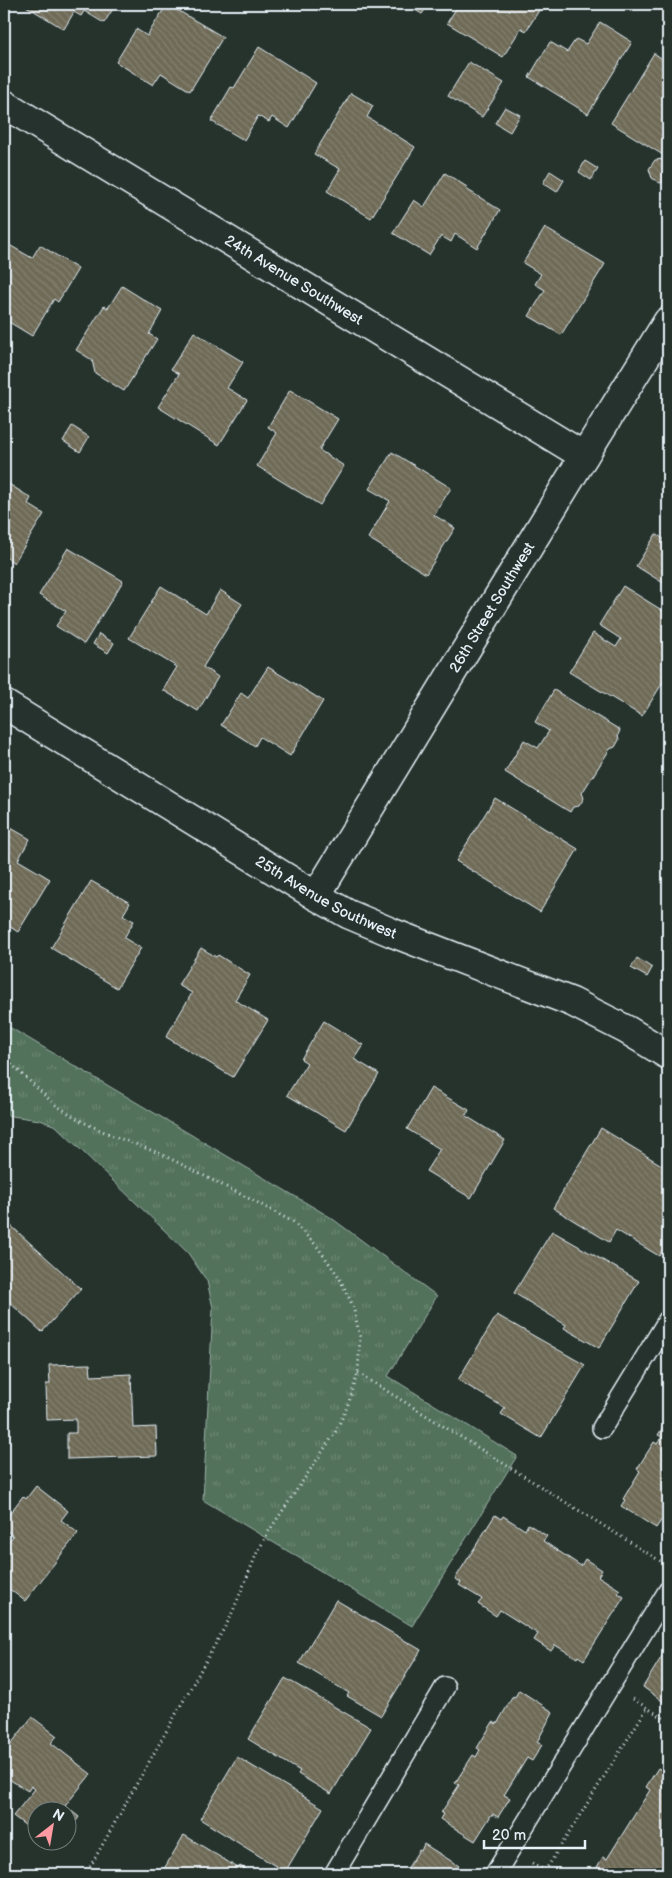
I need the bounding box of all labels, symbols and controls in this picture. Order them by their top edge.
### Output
street label: 24th Avenue Southwest [221,231,367,329]
street label: 26th Street Southwest [445,538,539,676]
street label: 25th Avenue Southwest [252,852,400,943]
north arrow [28,1800,78,1850]
text: N [50,1805,67,1825]
scale bar [484,1818,586,1850]
text: 20 m [492,1826,526,1845]

